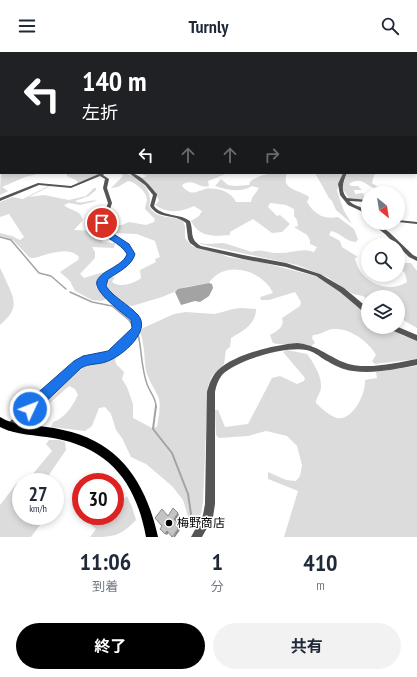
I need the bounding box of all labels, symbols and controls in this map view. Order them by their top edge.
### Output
icon: menu [16,15,38,37]
text: Turnly [189,15,228,38]
icon: search [379,15,401,37]
text: 140 m [82,62,146,99]
icon: left [16,68,68,120]
text: 左折 [82,101,118,124]
icon: left [135,144,157,166]
icon: ahead [177,144,199,166]
icon: ahead [219,144,241,166]
icon: right [261,144,283,166]
north arrow [361,186,405,230]
map controls [361,186,405,334]
pin [85,206,119,240]
icon: arrive [91,212,113,234]
button: search [361,238,405,282]
button: layers [361,290,405,334]
position arrow [9,388,51,430]
speed limit sign: 30 [72,473,124,525]
text: 27 [28,481,48,507]
text: km/h [29,502,47,515]
place label: 梅野商店 [177,515,225,530]
marker: 梅野商店 [164,518,174,528]
text: 11:06 [79,546,131,577]
text: 1 [212,546,223,577]
text: 410 [303,547,338,578]
text: m [316,577,325,594]
text: 到着 [92,578,118,595]
text: 分 [211,578,224,595]
button: 終了 [16,623,205,669]
button: 共有 [213,623,401,669]

